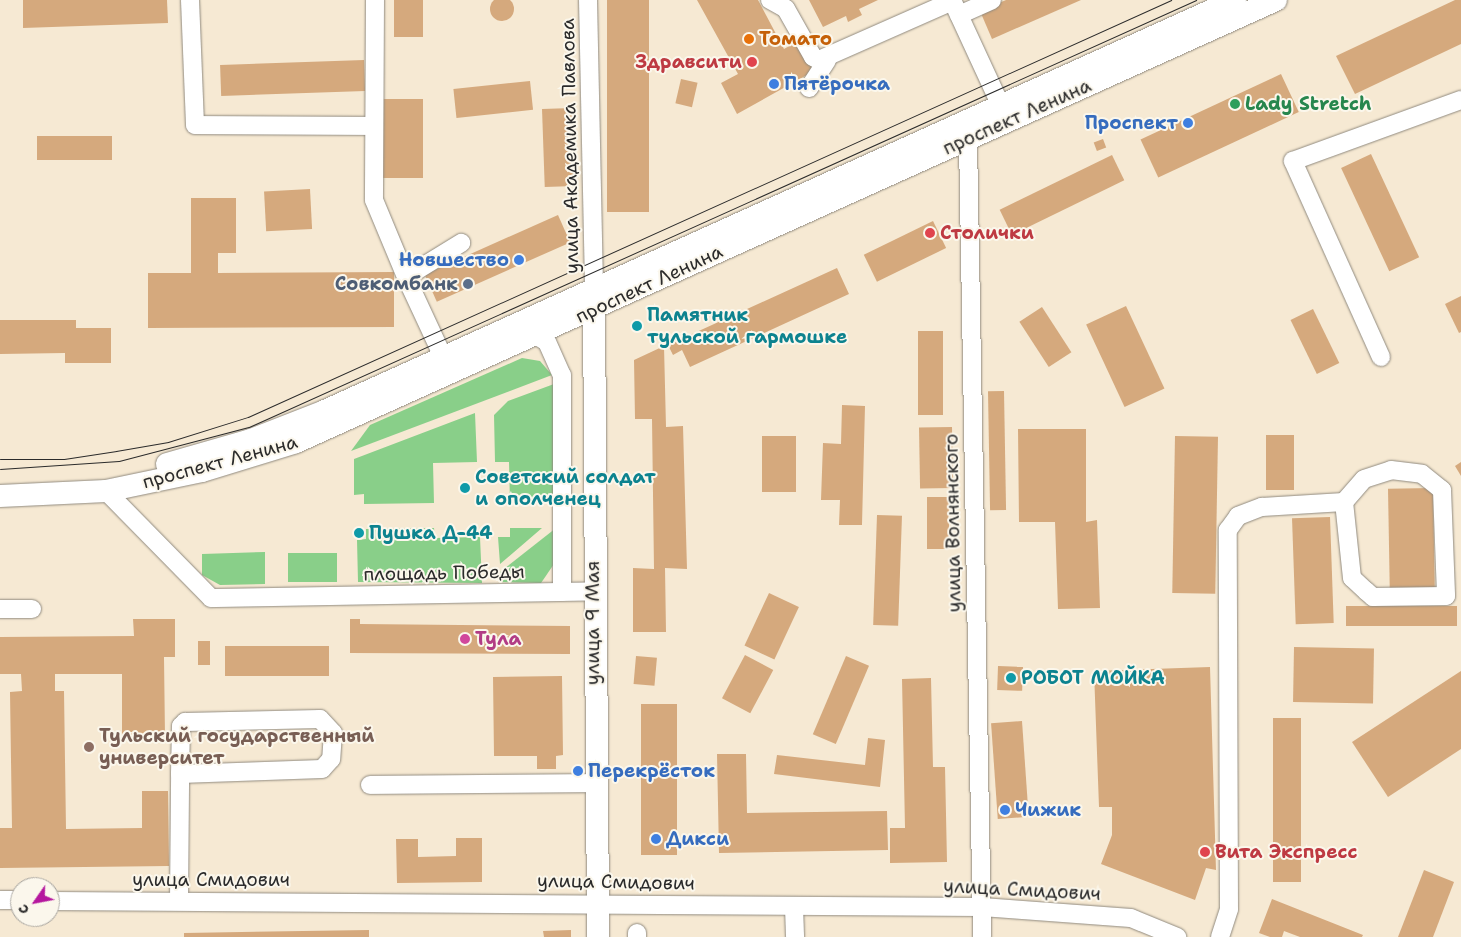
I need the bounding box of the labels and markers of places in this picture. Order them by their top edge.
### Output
place label: Томато [759,28,832,50]
marker: Томато [743,33,755,45]
place label: Здравсити [636,51,742,73]
marker: Здравсити [746,56,758,68]
place label: Пятёрочка [784,73,890,95]
marker: Пятёрочка [768,78,780,90]
place label: Lady Stretch [1245,93,1371,115]
marker: Lady Stretch [1229,98,1241,110]
place label: Проспект [1085,112,1178,134]
marker: Проспект [1182,117,1194,129]
place label: Столички [940,222,1034,244]
marker: Столички [924,227,936,239]
place label: Новшество [399,249,509,271]
marker: Новшество [513,254,525,266]
place label: Совкомбанк [335,273,458,295]
marker: Совкомбанк [462,278,474,290]
place label: Памятник тульской гармошке [647,304,847,348]
marker: Памятник тульской гармошке [631,320,643,332]
place label: Советский солдат и ополченец [475,466,656,510]
marker: Советский солдат и ополченец [459,482,471,494]
place label: Пушка Д-44 [369,522,493,544]
marker: Пушка Д-44 [353,527,365,539]
place label: Тула [475,628,521,650]
marker: Тула [459,633,471,645]
place label: РОБОТ МОЙКА [1021,667,1165,689]
marker: РОБОТ МОЙКА [1005,672,1017,684]
place label: Тульский государственный университет [99,725,374,769]
marker: Тульский государственный университет [83,741,95,753]
place label: Перекрёсток [588,760,715,782]
marker: Перекрёсток [572,765,584,777]
place label: Чижик [1015,799,1081,821]
marker: Чижик [999,804,1011,816]
place label: Дикси [666,828,729,850]
marker: Дикси [650,833,662,845]
place label: Вита Экспресс [1215,841,1358,863]
marker: Вита Экспресс [1199,846,1211,858]

